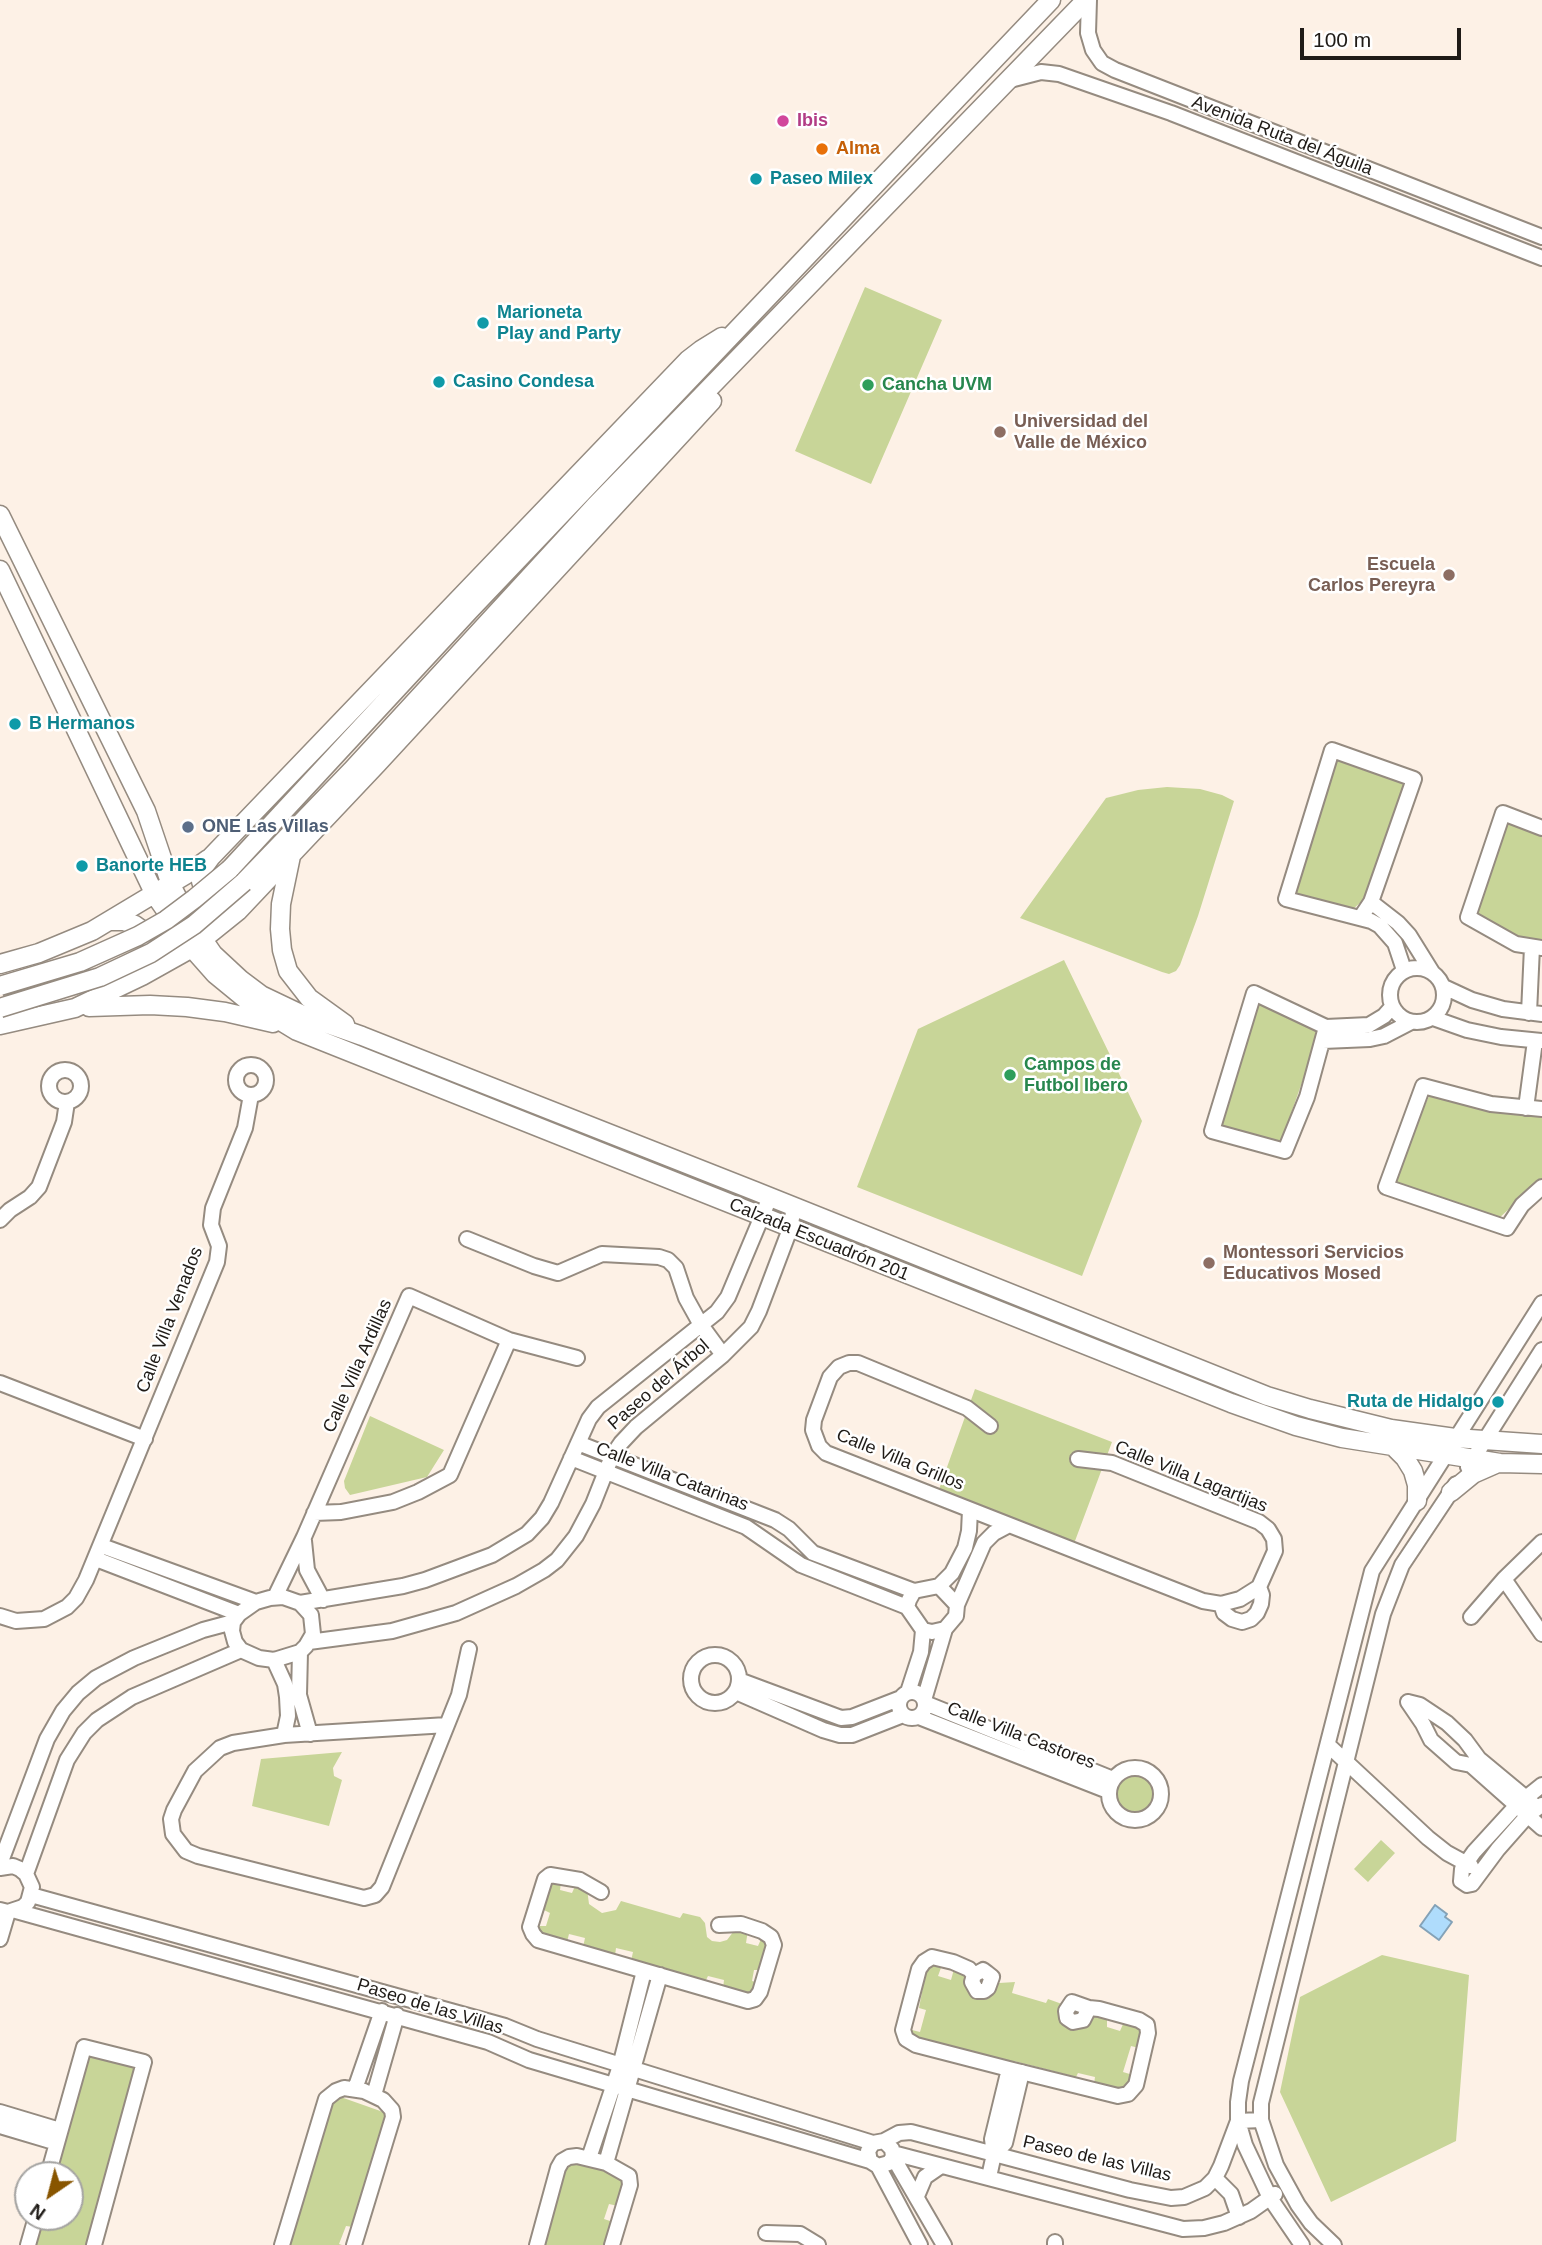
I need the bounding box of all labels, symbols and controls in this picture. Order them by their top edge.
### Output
scale bar [1304,14,1465,58]
text: 100 m [1313,28,1371,51]
street label: Avenida Ruta del Águila [1189,92,1375,180]
place label: Ibis [797,110,828,132]
marker: Ibis [775,113,791,129]
place label: Alma [836,138,880,160]
marker: Alma [814,141,830,157]
place label: Paseo Milex [770,168,873,190]
marker: Paseo Milex [748,171,764,187]
place label: Marioneta Play and Party [497,302,621,344]
marker: Marioneta Play and Party [475,315,491,331]
place label: Casino Condesa [453,371,594,393]
marker: Casino Condesa [431,374,447,390]
place label: Cancha UVM [882,374,992,396]
marker: Cancha UVM [860,377,876,393]
place label: Universidad del Valle de México [1014,411,1148,453]
marker: Universidad del Valle de México [992,424,1008,440]
place label: Escuela Carlos Pereyra [1308,554,1435,596]
marker: Escuela Carlos Pereyra [1441,567,1457,583]
place label: B Hermanos [29,713,135,735]
marker: B Hermanos [7,716,23,732]
place label: ONE Las Villas [202,816,329,838]
marker: ONE Las Villas [180,819,196,835]
place label: Banorte HEB [96,855,207,877]
marker: Banorte HEB [74,858,90,874]
place label: Campos de Futbol Ibero [1024,1054,1128,1096]
marker: Campos de Futbol Ibero [1002,1067,1018,1083]
street label: Calzada Escuadrón 201 [726,1194,912,1286]
place label: Montessori Servicios Educativos Mosed [1223,1242,1404,1284]
street label: Calle Villa Venados [132,1244,208,1396]
marker: Montessori Servicios Educativos Mosed [1201,1255,1217,1271]
street label: Calle Villa Ardillas [319,1296,397,1436]
street label: Paseo del Árbol [604,1335,714,1435]
place label: Ruta de Hidalgo [1347,1391,1484,1413]
marker: Ruta de Hidalgo [1490,1394,1506,1410]
street label: Calle Villa Grillos [833,1425,967,1495]
street label: Calle Villa Lagartijas [1112,1437,1270,1517]
street label: Calle Villa Catarinas [593,1438,751,1516]
street label: Calle Villa Castores [944,1698,1098,1774]
street label: Paseo de las Villas [354,1974,506,2040]
street label: Paseo de las Villas [1021,2131,1173,2187]
north arrow [14,2161,84,2231]
text: N [26,2199,49,2225]

